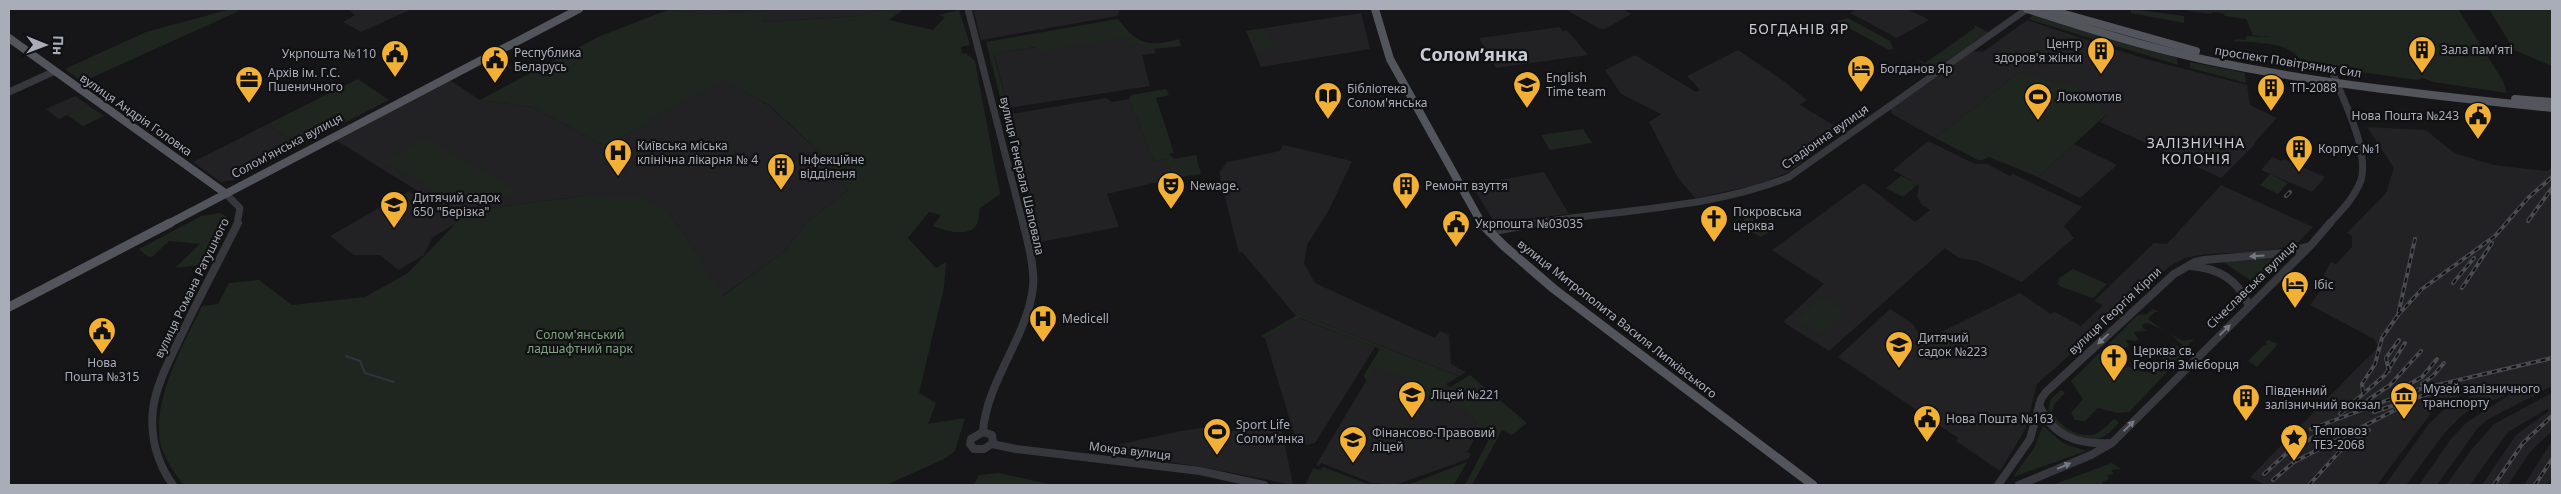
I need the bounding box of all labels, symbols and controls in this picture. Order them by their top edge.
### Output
district label: БОГДАНІВ ЯР [1749,19,1849,38]
north arrow [20,20,70,70]
text: Пн [49,35,68,55]
place label: Центр здоров'я жінки [1994,35,2082,66]
building icon: Зала пам'яті [2407,35,2437,74]
building icon: Центр здоров'я жінки [2086,36,2116,75]
public building icon: Укрпошта №110 [380,39,410,78]
place label: Зала пам'яті [2441,41,2513,58]
district label: Соломʼянка [1420,42,1528,66]
street label: проспект Повітряних Сил [2214,42,2363,82]
place label: Республика Беларусь [514,44,582,75]
place label: Укрпошта №110 [282,45,376,62]
public building icon: Республика Беларусь [480,45,510,84]
hotel icon: Богданов Яр [1846,54,1876,93]
place label: Богданов Яр [1880,60,1953,77]
place label: Архів ім. Г.С. Пшеничного [268,64,343,95]
office icon: Архів ім. Г.С. Пшеничного [234,65,264,104]
street label: вулиця Андрія Головка [77,69,196,160]
place label: English Time team [1546,69,1606,100]
school or university icon: English Time team [1512,70,1542,109]
building icon: ТП-2088 [2256,73,2286,112]
place label: ТП-2088 [2290,79,2337,96]
place label: Бібліотека Солом'янська [1347,80,1427,111]
library icon: Бібліотека Солом'янська [1313,81,1343,120]
sports icon: Локомотив [2023,82,2053,121]
place label: Локомотив [2057,88,2122,105]
street label: вулиця Генерала Шаповала [996,95,1049,257]
street label: Стадіонна вулиця [1778,100,1872,173]
public building icon: Нова Пошта №243 [2463,101,2493,140]
place label: Нова Пошта №243 [2352,107,2459,124]
street label: Соломʼянська вулиця [228,109,345,182]
district label: ЗАЛІЗНИЧНА КОЛОНІЯ [2147,133,2245,168]
building icon: Корпус №1 [2284,134,2314,173]
place label: Київська міська клінічна лікарня № 4 [637,137,758,168]
hospital icon: Київська міська клінічна лікарня № 4 [603,138,633,177]
place label: Корпус №1 [2318,140,2381,157]
place label: Інфекційне відділеня [800,151,865,182]
building icon: Інфекційне відділеня [766,152,796,191]
theatre icon: Newage. [1156,171,1186,210]
building icon: Ремонт взуття [1391,171,1421,210]
place label: Newage. [1190,177,1239,194]
place label: Ремонт взуття [1425,177,1508,194]
place label: Дитячий садок 650 "Берізка" [413,189,501,220]
school or university icon: Дитячий садок 650 "Берізка" [379,190,409,229]
place label: Покровська церква [1733,203,1802,234]
church icon: Покровська церква [1699,204,1729,243]
public building icon: Укрпошта №03035 [1441,209,1471,248]
street label: вулиця Романа Ратушного [150,215,233,361]
place label: Укрпошта №03035 [1475,215,1583,232]
street label: вулиця Митрополита Василя Липківського [1514,235,1721,402]
street label: Січеславська вулиця [2203,237,2301,332]
one-way arrow [2249,253,2265,261]
street label: вулиця Георгія Кірпи [2064,263,2165,358]
hotel icon: Ібіс [2280,270,2310,309]
place label: Ібіс [2314,276,2334,293]
hospital icon: Medicell [1028,304,1058,343]
place label: Medicell [1062,310,1109,327]
public building icon: Нова Пошта №315 [87,316,117,355]
one-way arrow [2218,324,2230,336]
park label: Солом'янський ладшафтний парк [527,326,633,357]
place label: Дитячий садок №223 [1918,329,1987,360]
school or university icon: Дитячий садок №223 [1884,330,1914,369]
one-way arrow [2098,333,2110,345]
place label: Церква св. Георгія Змієборця [2133,342,2239,373]
church icon: Церква св. Георгія Змієборця [2099,343,2129,382]
place label: Нова Пошта №315 [65,354,140,385]
school or university icon: Ліцей №221 [1397,380,1427,419]
place label: Музей залізничного транспорту [2423,380,2540,411]
museum icon: Музей залізничного транспорту [2389,381,2419,420]
place label: Південний залізничний вокзал [2265,382,2381,413]
building icon: Південний залізничний вокзал [2231,383,2261,422]
place label: Ліцей №221 [1431,386,1500,403]
public building icon: Нова Пошта №163 [1912,404,1942,443]
place label: Нова Пошта №163 [1946,410,2054,427]
place label: Sport Life Солом'янка [1236,416,1304,447]
sports icon: Sport Life Солом'янка [1202,417,1232,456]
one-way arrow [2123,420,2135,432]
place label: Тепловоз ТЕ3-2068 [2313,422,2367,453]
place icon: Тепловоз ТЕ3-2068 [2279,423,2309,462]
place label: Фінансово-Правовий ліцей [1372,424,1495,455]
school or university icon: Фінансово-Правовий ліцей [1338,425,1368,464]
street label: Мокра вулиця [1088,437,1172,464]
one-way arrow [2057,461,2071,469]

